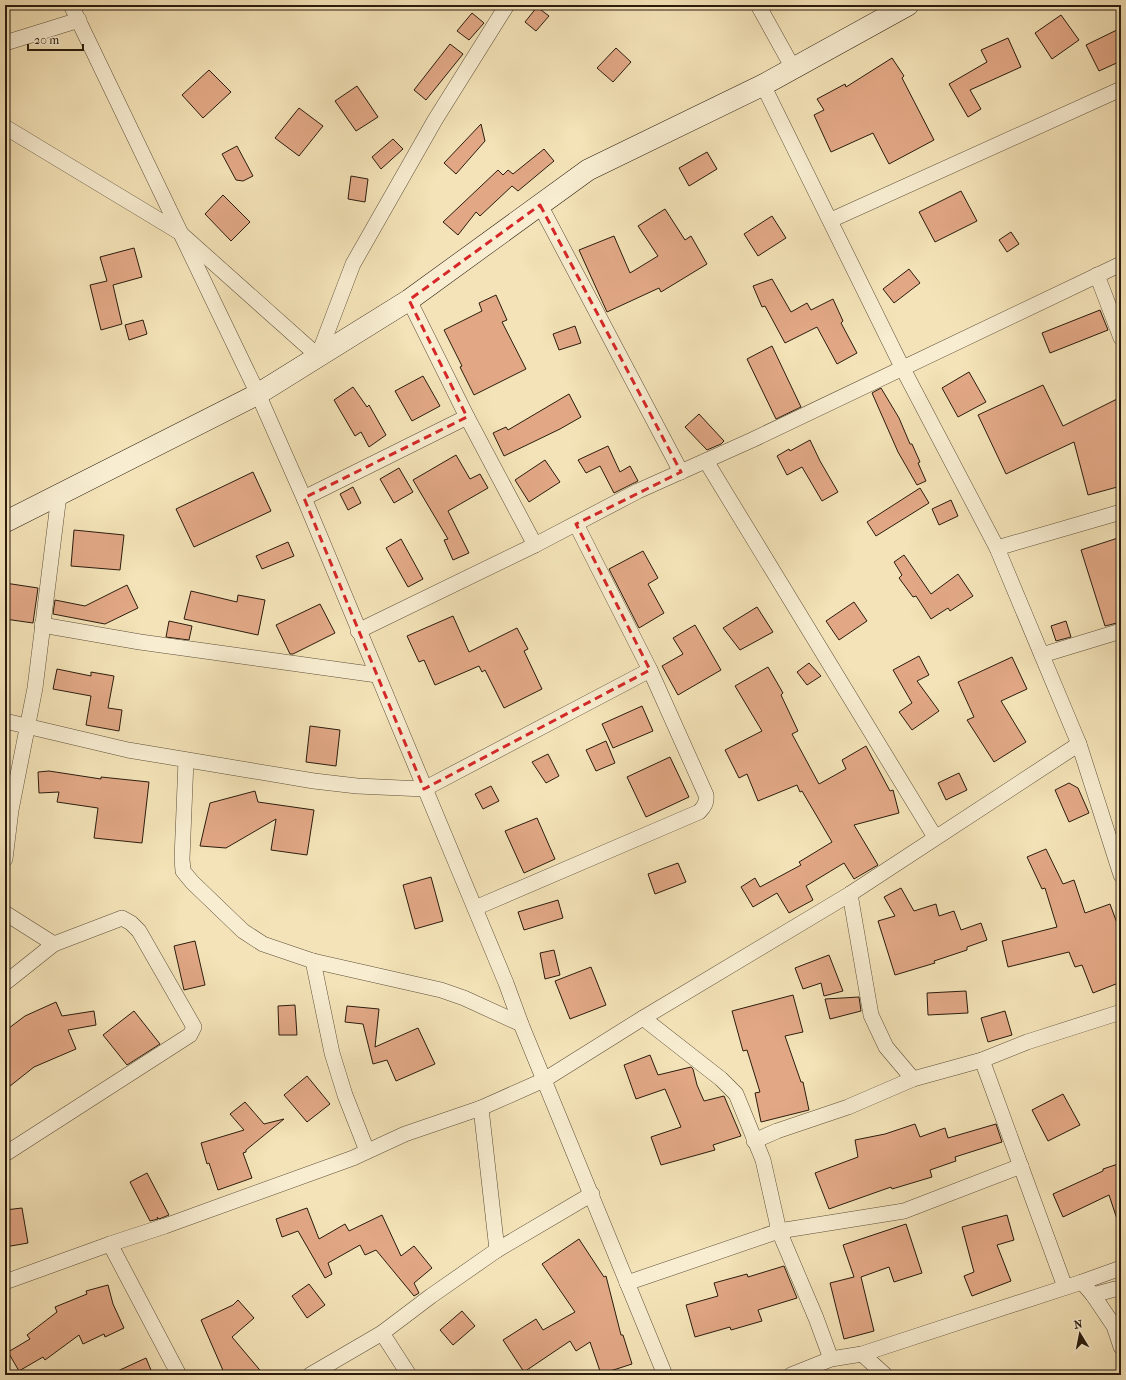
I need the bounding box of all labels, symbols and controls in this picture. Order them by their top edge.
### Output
scale bar [28,26,83,52]
text: 20 m [34,33,59,47]
north arrow [1060,1314,1100,1354]
text: N [1073,1317,1084,1332]

